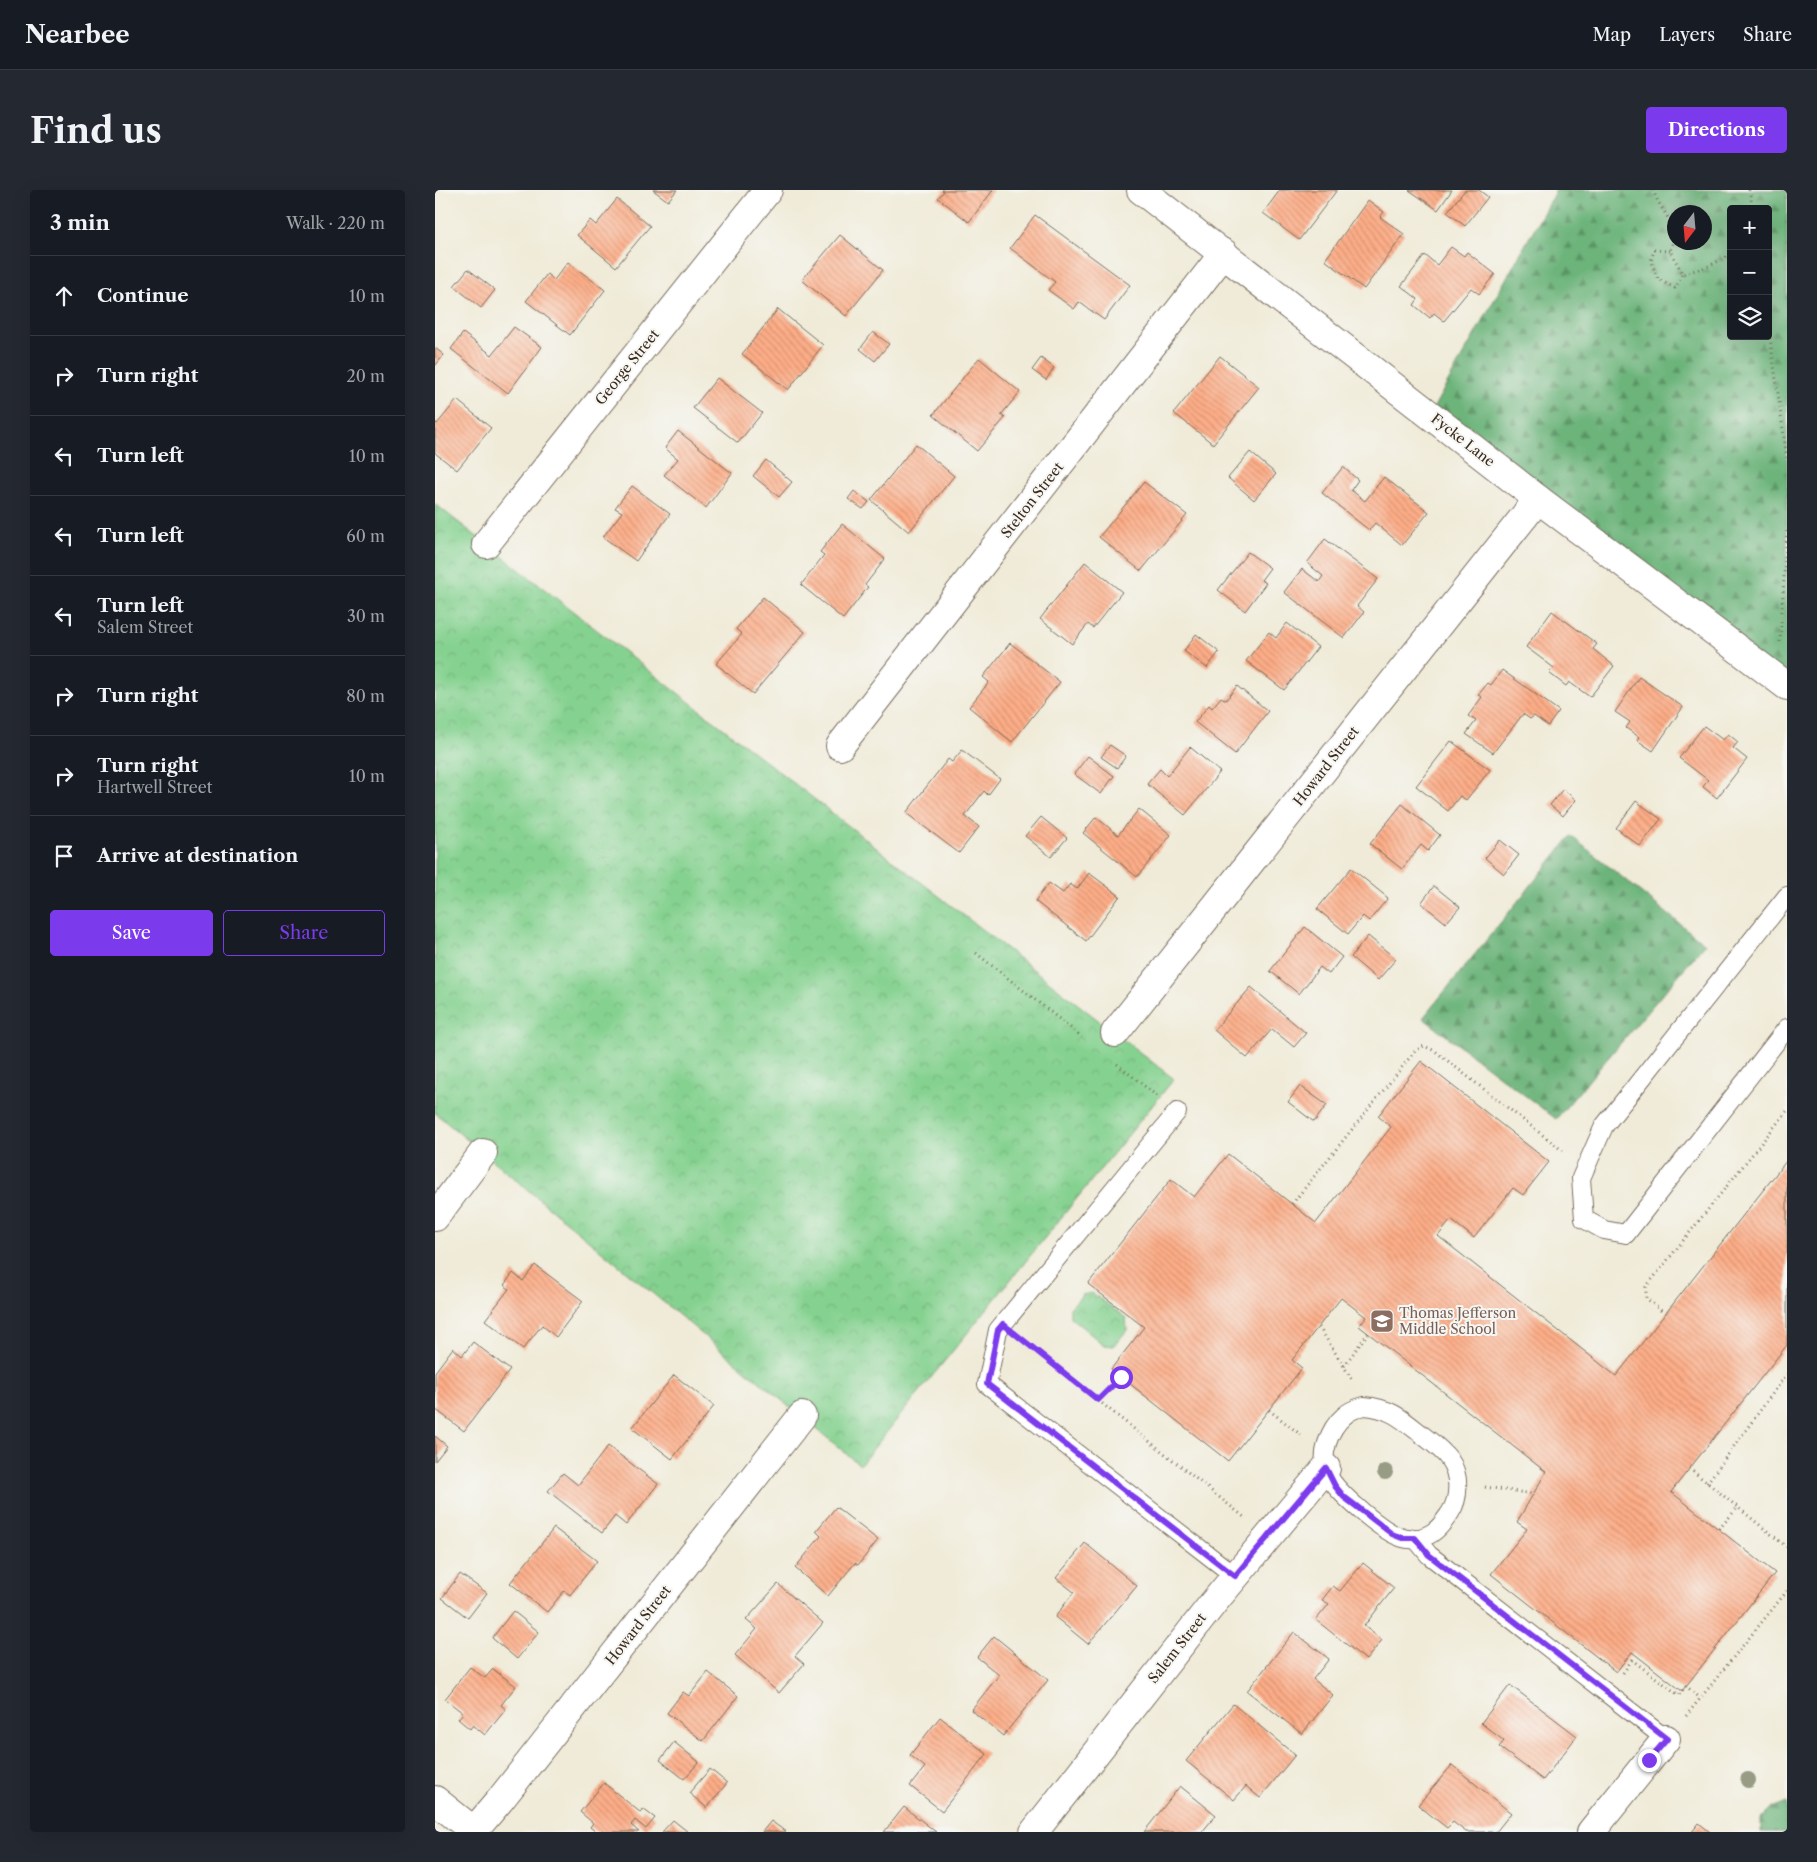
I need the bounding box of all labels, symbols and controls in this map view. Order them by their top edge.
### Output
text: Nearbee [25,20,130,49]
text: Map [1593,24,1631,46]
text: Layers [1659,24,1715,46]
text: Share [1743,24,1792,46]
button: Directions [1646,107,1787,153]
text: Find us [30,109,162,152]
north arrow [1667,205,1712,250]
map controls [1727,205,1772,340]
button: + [1727,205,1772,250]
text: 3 min [50,210,110,235]
text: Walk · 220 m [286,213,385,233]
button: − [1727,250,1772,295]
icon: ahead [50,282,78,310]
text: Continue [97,284,189,307]
text: 10 m [349,286,385,306]
button: layers [1727,295,1772,340]
street label: George Street [591,326,663,408]
icon: right [50,362,78,390]
text: Turn right [97,364,198,387]
text: 20 m [346,366,385,386]
street label: Fycke Lane [1427,409,1499,471]
icon: left [50,442,78,470]
text: Turn left [97,444,184,467]
text: 10 m [349,446,385,466]
street label: Stelton Street [997,459,1067,541]
icon: left [50,522,78,550]
text: Turn left [97,524,184,547]
text: 60 m [346,526,385,546]
text: Turn left [97,594,184,617]
icon: left [50,602,78,630]
text: 30 m [347,606,385,626]
text: Salem Street [97,617,193,637]
icon: right [50,682,78,710]
text: Turn right [97,684,198,707]
text: 80 m [346,686,385,706]
street label: Howard Street [1289,723,1363,809]
text: Turn right [97,754,198,777]
icon: right [50,762,78,790]
text: 10 m [349,766,385,786]
text: Hartwell Street [97,777,212,797]
icon: arrive [50,842,78,870]
text: Arrive at destination [97,844,298,867]
button: Save [50,910,213,956]
button: Share [223,910,385,956]
place label: Thomas Jefferson Middle School [1399,1304,1517,1338]
school or university icon: Thomas Jefferson Middle School [1369,1308,1395,1334]
route start [1110,1366,1133,1389]
street label: Howard Street [601,1582,675,1668]
street label: Salem Street [1144,1609,1210,1687]
route end [1638,1749,1661,1772]

